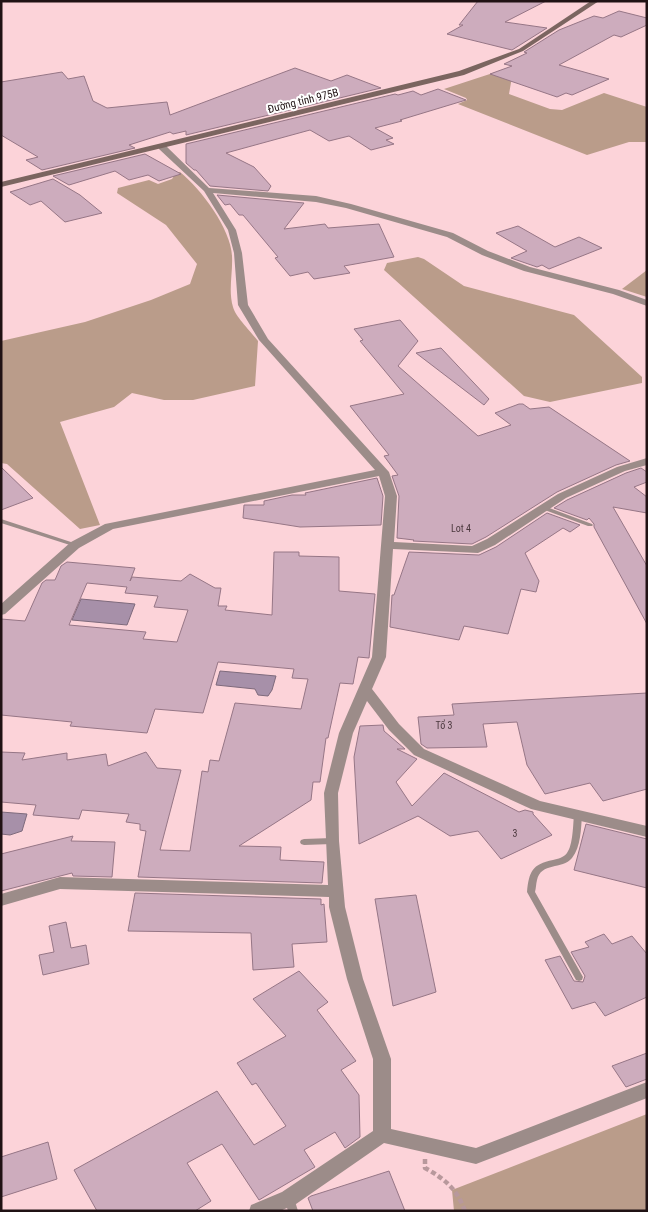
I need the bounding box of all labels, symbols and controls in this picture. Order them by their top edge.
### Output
street label: Đường tỉnh 975B [266,86,340,116]
house number: Lot 4 [451,523,471,534]
house number: Tổ 3 [436,719,453,731]
house number: 3 [513,828,518,839]

